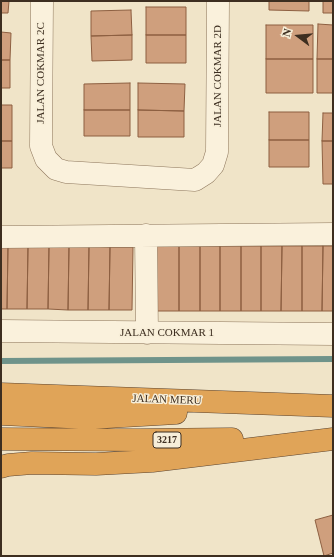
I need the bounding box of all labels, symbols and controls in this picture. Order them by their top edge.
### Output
north arrow [278,16,318,56]
street label: JALAN COKMAR 2C [34,22,48,124]
street label: JALAN COKMAR 2D [211,25,225,127]
text: N [280,27,293,38]
street label: JALAN COKMAR 1 [120,326,214,340]
street label: JALAN MERU [132,392,202,408]
road number: 3217 [153,432,181,448]

